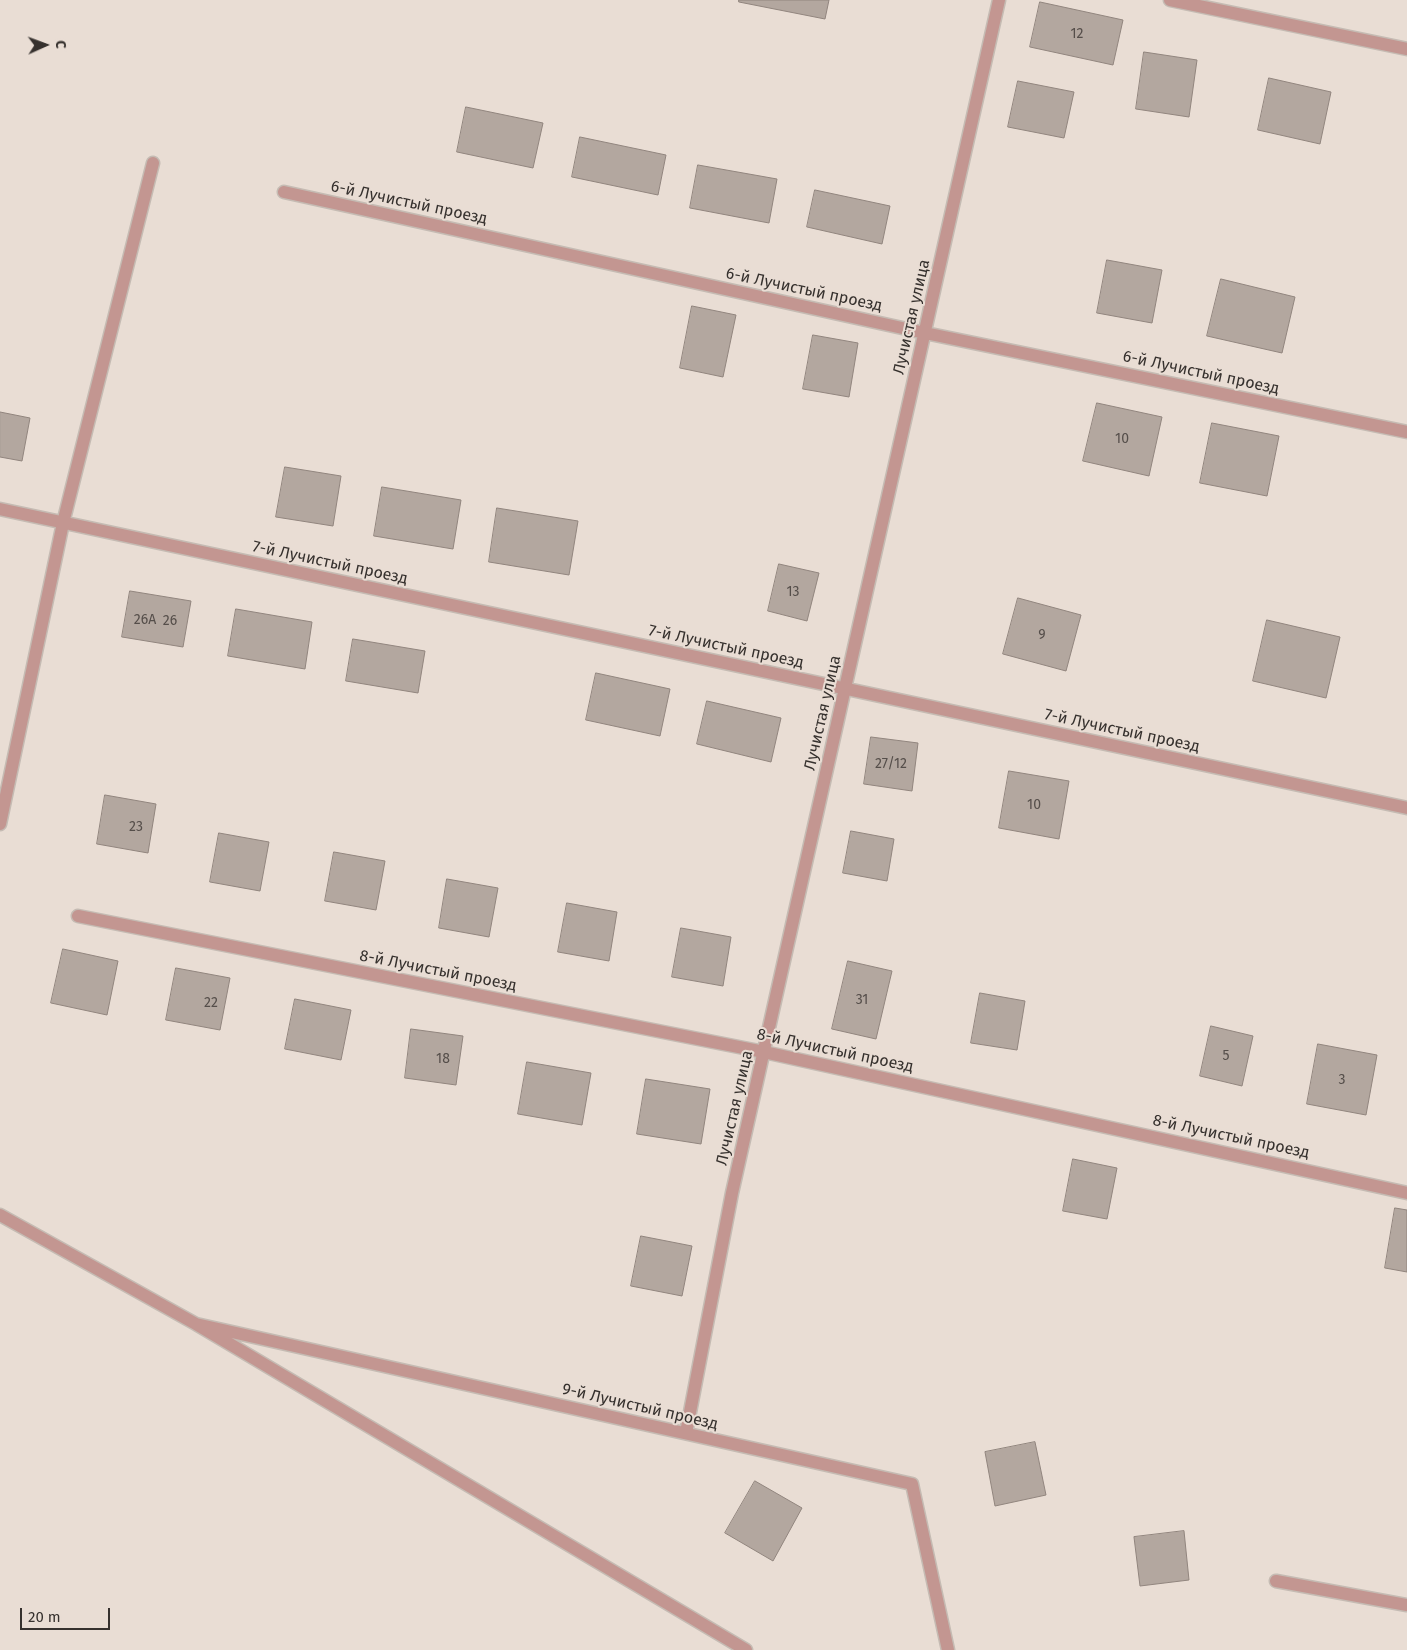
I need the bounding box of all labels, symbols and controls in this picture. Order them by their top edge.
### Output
north arrow [20,20,70,70]
house number: 12 [1071,26,1083,42]
text: С [52,40,69,49]
street label: 6-й Лучистый проезд [329,177,489,229]
street label: Лучистая улица [889,258,935,376]
street label: 6-й Лучистый проезд [724,264,884,316]
street label: 6-й Лучистый проезд [1121,347,1281,399]
house number: 10 [1115,431,1129,447]
street label: 7-й Лучистый проезд [251,537,409,589]
house number: 13 [786,584,800,600]
house number: 26А [134,612,156,628]
house number: 26 [163,613,177,629]
street label: 7-й Лучистый проезд [647,621,805,673]
house number: 9 [1038,627,1046,643]
street label: Лучистая улица [800,654,846,772]
street label: 7-й Лучистый проезд [1043,705,1201,757]
house number: 27/12 [875,756,907,772]
house number: 10 [1027,797,1041,813]
house number: 23 [129,819,143,835]
street label: 8-й Лучистый проезд [358,946,518,996]
house number: 31 [856,992,868,1008]
house number: 22 [204,995,218,1011]
street label: 8-й Лучистый проезд [755,1025,915,1077]
house number: 5 [1222,1048,1230,1064]
street label: Лучистая улица [712,1049,758,1167]
house number: 18 [436,1051,450,1067]
house number: 3 [1339,1072,1345,1088]
street label: 8-й Лучистый проезд [1151,1111,1311,1163]
street label: 9-й Лучистый проезд [560,1380,720,1434]
scale bar [22,1598,112,1630]
text: 20 m [28,1608,61,1626]

